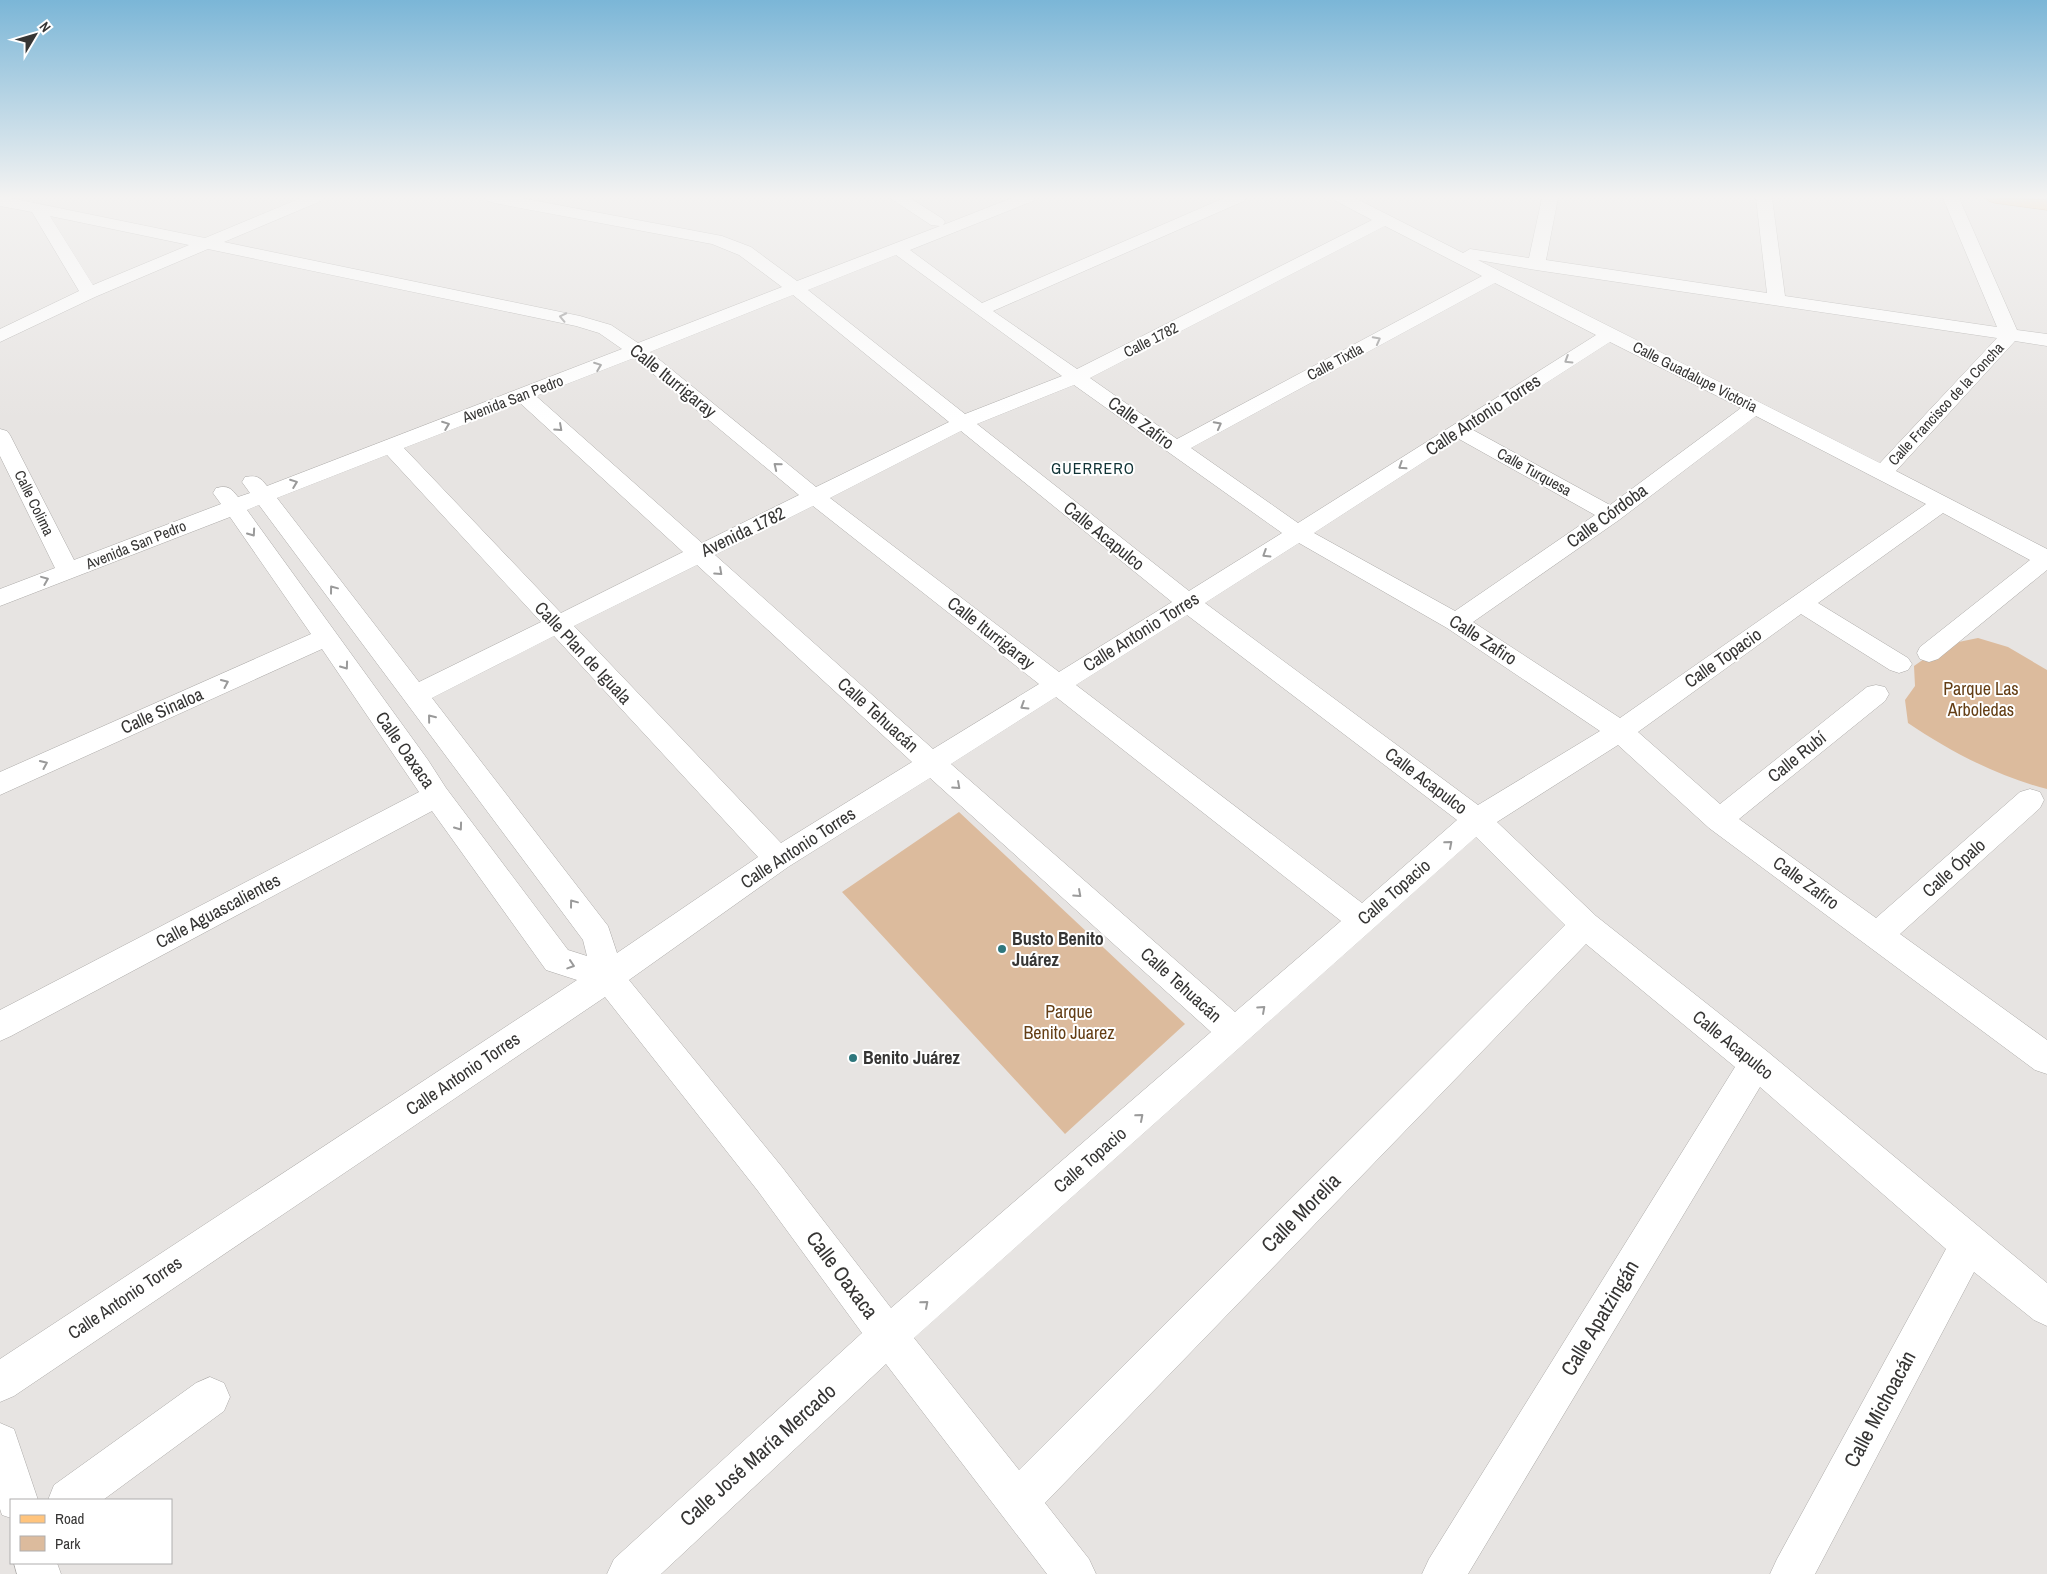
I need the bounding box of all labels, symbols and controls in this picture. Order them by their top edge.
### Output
north arrow [10,10,60,60]
text: N [36,18,55,36]
one-way arrow [558,312,567,323]
street label: Calle 1782 [1120,317,1182,362]
one-way arrow [1372,336,1381,346]
street label: Calle Guadalupe Victoria [1629,336,1761,417]
street label: Calle Francisco de la Concha [1883,337,2008,470]
street label: Calle Iturrigaray [625,338,722,424]
street label: Calle Tixtla [1303,338,1367,385]
one-way arrow [1565,353,1574,363]
one-way arrow [593,362,602,372]
street label: Calle Antonio Torres [1420,368,1545,461]
street label: Avenida San Pedro [458,370,566,428]
street label: Calle Zafiro [1103,390,1180,455]
one-way arrow [441,420,450,431]
one-way arrow [1213,421,1222,431]
one-way arrow [554,422,563,431]
street label: Calle Turquesa [1493,442,1575,501]
district label: GUERRERO [1051,457,1135,479]
one-way arrow [1398,460,1408,469]
one-way arrow [774,463,783,471]
street label: Calle Colima [10,467,59,539]
street label: Calle Córdoba [1561,478,1652,553]
one-way arrow [290,479,298,489]
street label: Calle Acapulco [1059,495,1150,576]
street label: Avenida 1782 [696,500,789,563]
street label: Avenida San Pedro [82,515,189,575]
one-way arrow [246,528,255,537]
one-way arrow [1262,548,1271,558]
one-way arrow [714,566,723,575]
one-way arrow [40,576,49,586]
one-way arrow [330,585,339,595]
street label: Calle Antonio Torres [1078,586,1204,677]
street label: Calle Iturrigaray [942,590,1041,675]
street label: Calle Plan de Iguala [529,596,638,709]
street label: Calle Zafiro [1444,608,1522,671]
street label: Calle Topacio [1679,622,1766,693]
one-way arrow [339,660,348,670]
street label: Calle Tehuacán [832,671,924,758]
park label: Parque Las Arboledas [1943,676,2019,722]
one-way arrow [220,679,229,689]
street label: Calle Sinaloa [117,681,207,740]
one-way arrow [1020,699,1029,709]
street label: Calle Oaxaca [370,706,441,793]
one-way arrow [429,715,437,724]
street label: Calle Rubí [1762,725,1832,788]
street label: Calle Acapulco [1380,741,1473,820]
one-way arrow [39,760,48,771]
one-way arrow [951,780,960,789]
street label: Calle Antonio Torres [735,801,860,894]
one-way arrow [454,821,462,830]
street label: Calle Ópalo [1917,833,1991,903]
one-way arrow [1444,841,1453,850]
street label: Calle Zafiro [1768,850,1845,915]
street label: Calle Topacio [1352,853,1436,930]
street label: Calle Aguascalientes [151,867,284,954]
one-way arrow [1073,888,1082,897]
one-way arrow [570,900,578,909]
place label: Busto Benito Juárez [1012,926,1104,972]
street label: Calle Tehuacán [1135,941,1227,1028]
marker: Busto Benito Juárez [996,943,1008,955]
one-way arrow [567,959,575,969]
park label: Parque Benito Juarez [1023,999,1115,1045]
street label: Calle Acapulco [1688,1004,1779,1085]
one-way arrow [1256,1006,1265,1015]
street label: Calle Antonio Torres [401,1026,525,1121]
place label: Benito Juárez [863,1045,960,1070]
marker: Benito Juárez [847,1052,859,1064]
one-way arrow [1134,1113,1143,1122]
street label: Calle Topacio [1048,1121,1132,1198]
street label: Calle Morelia [1255,1166,1347,1259]
street label: Calle Oaxaca [800,1225,885,1325]
street label: Calle Antonio Torres [63,1250,187,1345]
street label: Calle Apatzingán [1554,1254,1646,1381]
one-way arrow [919,1301,928,1310]
street label: Calle Michoacán [1837,1345,1922,1472]
street label: Calle José María Mercado [673,1377,842,1533]
legend [10,1499,172,1564]
text: Road [55,1508,84,1529]
text: Park [55,1533,81,1554]

